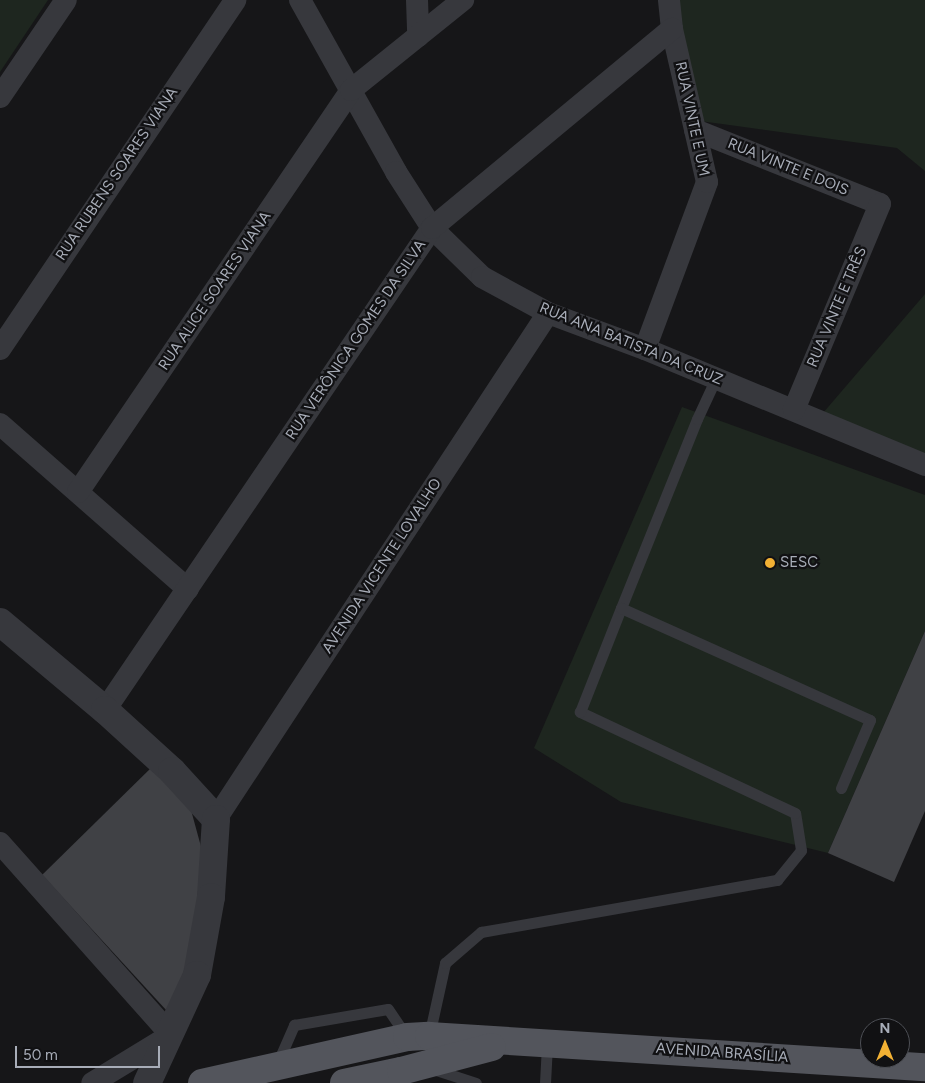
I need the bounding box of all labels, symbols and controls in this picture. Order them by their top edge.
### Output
street label: RUA VINTE E UM [671,60,713,178]
street label: RUA RUBENS SOARES VIANA [52,84,182,264]
street label: RUA VINTE E DOIS [725,135,851,199]
street label: RUA ALICE SOARES VIANA [155,208,275,374]
street label: RUA VERÔNICA GOMES DA SILVA [282,237,430,443]
street label: RUA VINTE E TRÊS [803,244,871,370]
street label: RUA ANA BATISTA DA CRUZ [537,299,725,389]
street label: AVENIDA VICENTE LOVALHO [319,475,445,657]
place label: SESC [780,554,818,572]
marker: SESC [764,557,776,569]
north arrow [860,1018,910,1068]
text: N [880,1020,890,1037]
scale bar [18,1036,162,1068]
street label: AVENIDA BRASÍLIA [655,1039,789,1067]
text: 50 m [23,1046,58,1064]

